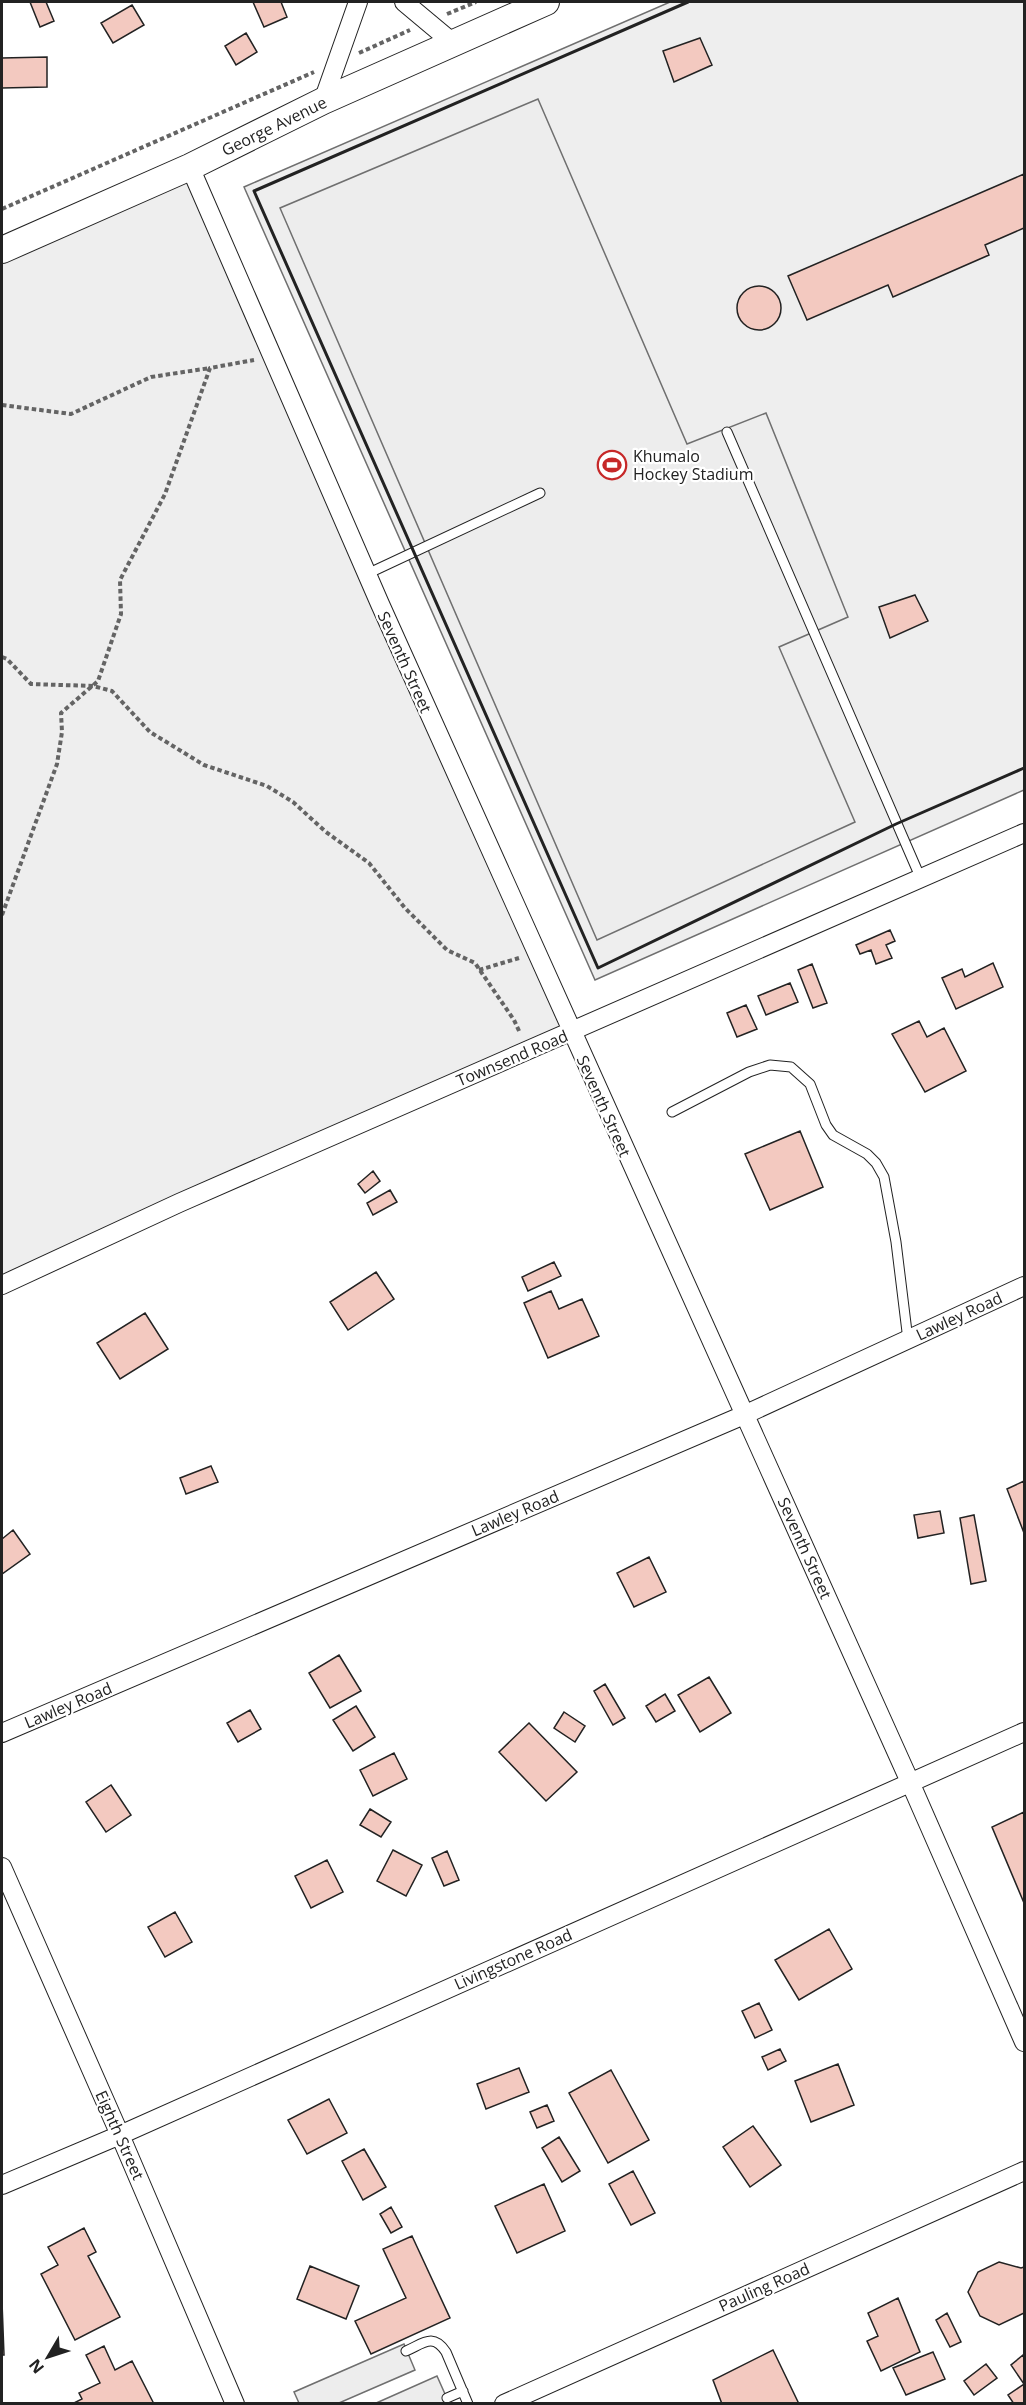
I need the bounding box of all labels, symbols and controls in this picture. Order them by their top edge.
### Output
street label: George Avenue [218,91,330,161]
place label: Khumalo Hockey Stadium [633,445,753,485]
sports icon: Khumalo Hockey Stadium [596,449,628,481]
street label: Seventh Street [373,608,437,716]
street label: Townsend Road [453,1025,571,1091]
street label: Seventh Street [572,1052,636,1160]
street label: Lawley Road [912,1286,1006,1346]
street label: Lawley Road [468,1485,562,1541]
street label: Seventh Street [773,1494,837,1602]
street label: Lawley Road [21,1677,115,1733]
street label: Livingstone Road [451,1923,575,1995]
street label: Eighth Street [90,2087,150,2183]
street label: Pauling Road [715,2257,813,2317]
north arrow [18,2327,78,2387]
text: N [24,2354,49,2378]

